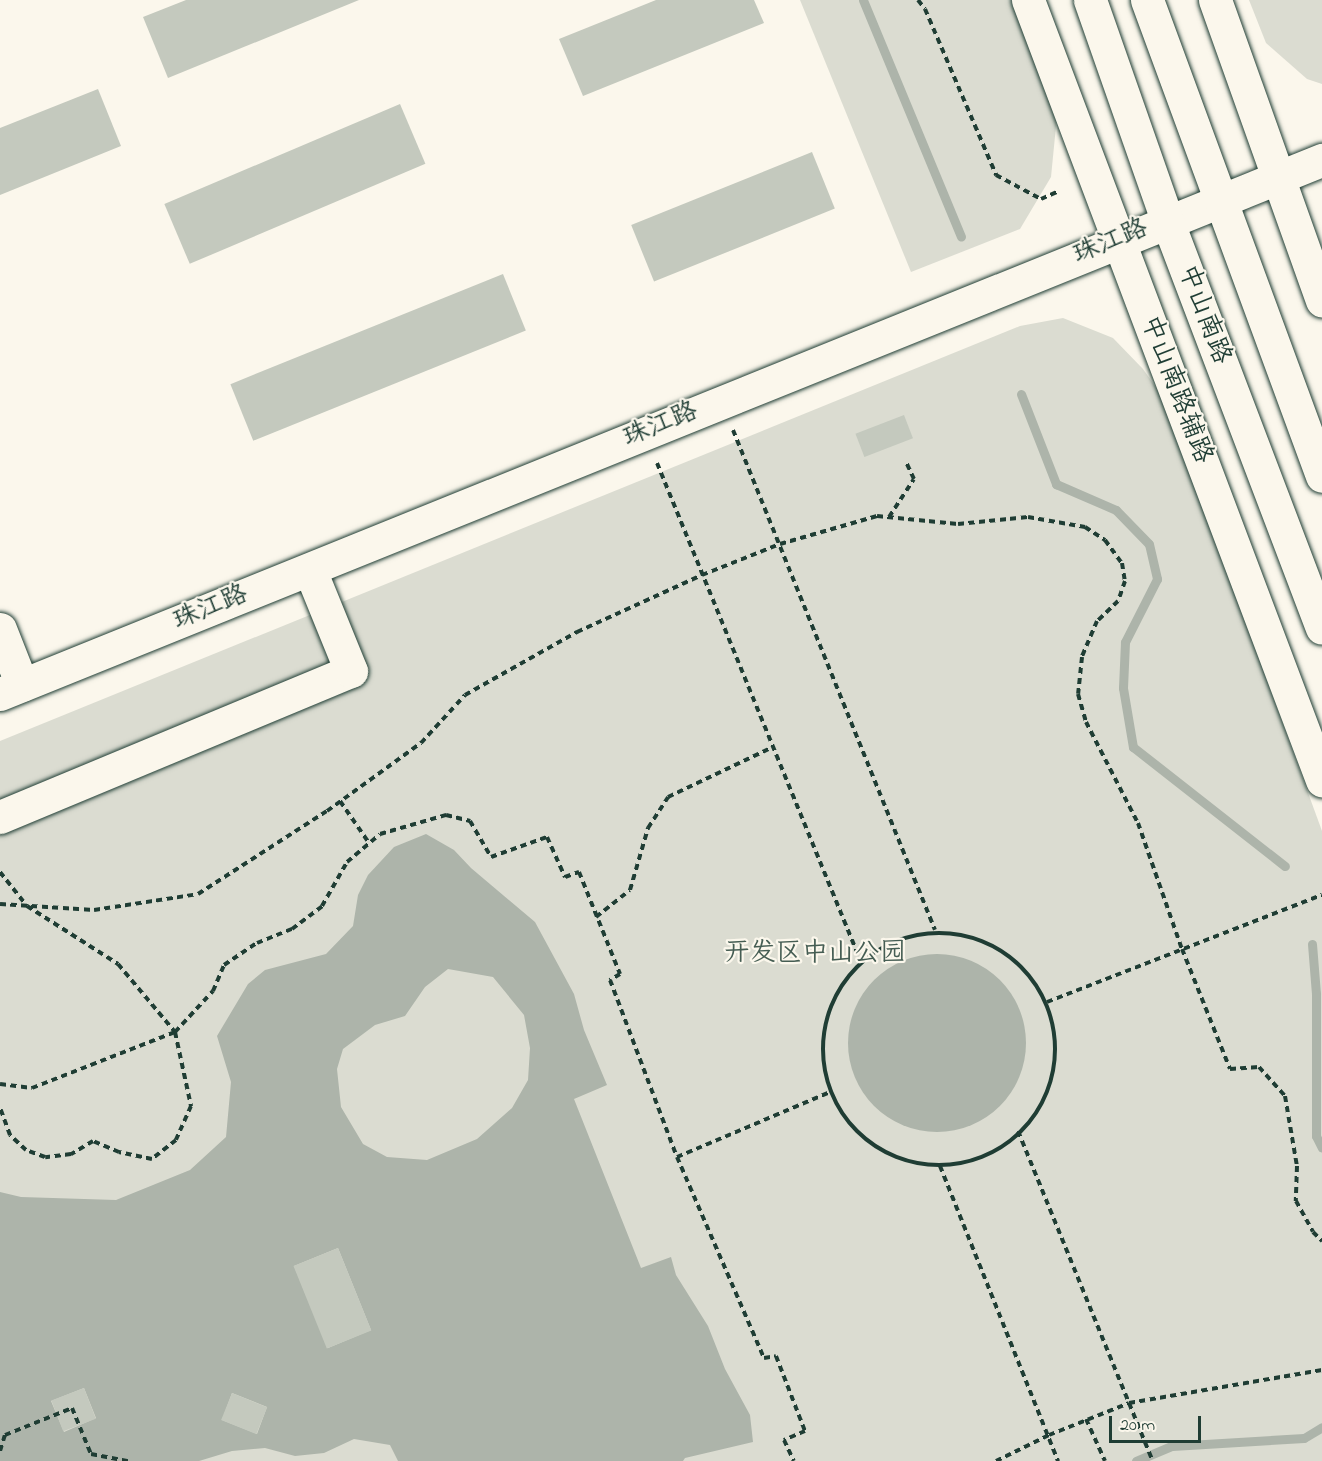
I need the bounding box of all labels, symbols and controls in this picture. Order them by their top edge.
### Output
street label: 珠江路 [1069,214,1153,272]
street label: 中山南路 [1170,261,1236,369]
street label: 中山南路辅路 [1132,312,1218,468]
street label: 珠江路 [619,397,703,455]
street label: 珠江路 [169,580,253,638]
park label: 开发区中山公园 [724,939,906,971]
scale bar [1112,1404,1204,1442]
text: 20 m [1120,1413,1155,1439]

